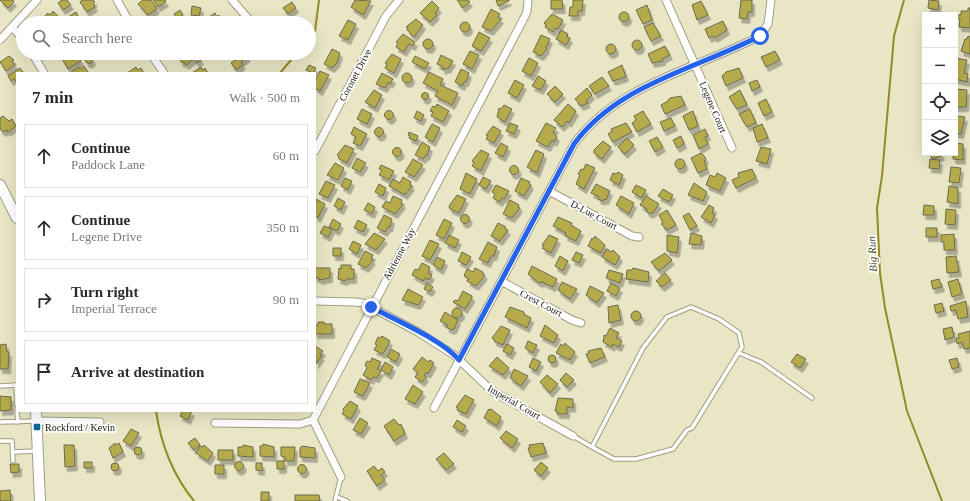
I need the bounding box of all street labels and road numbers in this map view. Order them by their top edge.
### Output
street label: Coronet Drive [337,47,374,103]
street label: Legene Court [697,80,729,135]
street label: D-Lue Court [569,198,619,232]
street label: Adrienne Way [381,226,417,282]
street label: Crest Court [518,287,564,319]
street label: Imperial Court [486,382,543,422]

